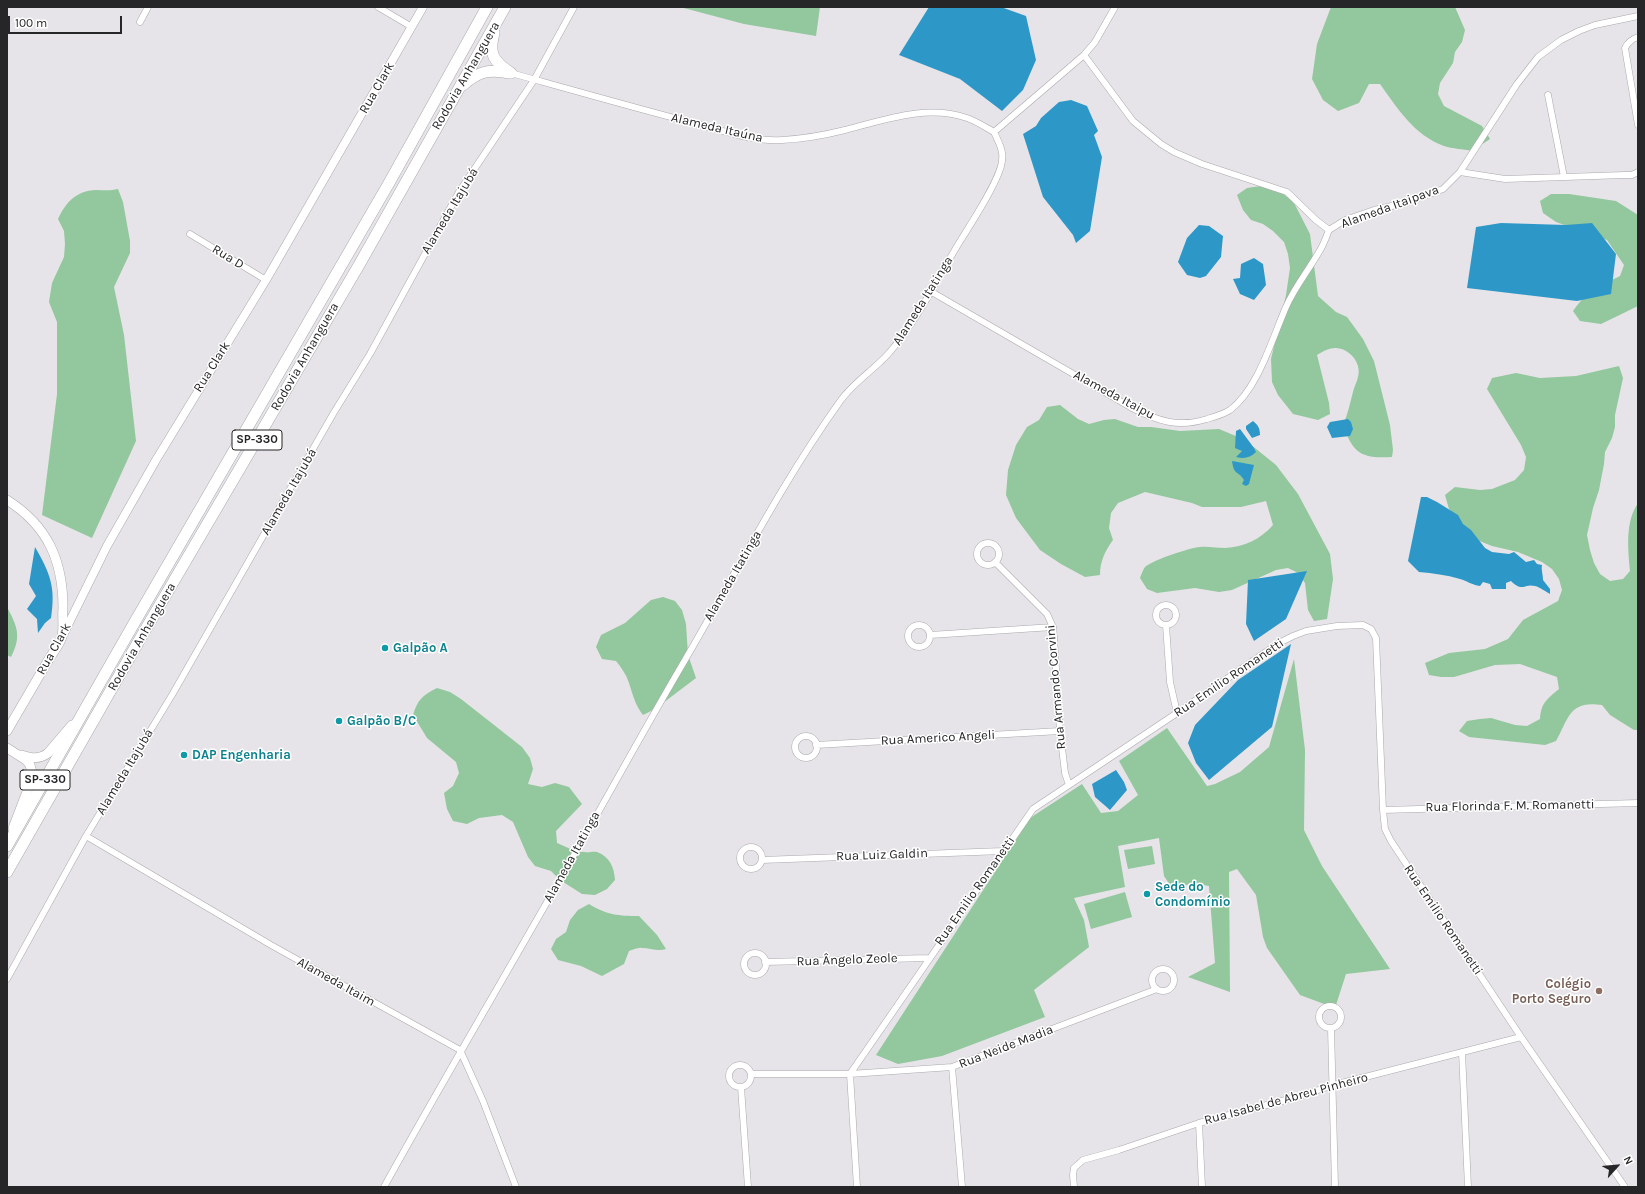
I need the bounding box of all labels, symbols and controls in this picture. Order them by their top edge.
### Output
scale bar [10,8,124,34]
text: 100 m [15,16,47,30]
street label: Rodovia Anhanguera [429,19,503,133]
street label: Rua Clark [356,59,398,117]
street label: Alameda Itaúna [670,110,764,146]
street label: Alameda Itajubá [418,165,482,257]
street label: Alameda Itaipava [1339,182,1441,232]
street label: Rua D [209,241,247,273]
street label: Alameda Itatinga [889,254,957,348]
street label: Rodovia Anhanguera [268,300,342,414]
street label: Rua Clark [190,339,234,395]
street label: Alameda Itaipu [1071,367,1157,423]
road number: SP-330 [232,430,282,450]
street label: Alameda Itajubá [258,446,320,538]
street label: Alameda Itatinga [701,528,765,624]
street label: Rodovia Anhanguera [105,580,179,694]
street label: Rua Clark [33,620,75,678]
street label: Rua Armando Corvini [1043,624,1069,750]
street label: Rua Emilio Romanetti [1171,635,1287,721]
place label: Galpão A [393,640,448,656]
marker: Galpão A [380,643,390,653]
place label: Galpão B/C [347,713,416,729]
marker: Galpão B/C [334,716,344,726]
street label: Alameda Itajubá [93,726,157,818]
street label: Rua Americo Angeli [880,727,996,749]
place label: DAP Engenharia [192,747,291,763]
marker: DAP Engenharia [179,750,189,760]
road number: SP-330 [20,770,70,790]
street label: Rua Florinda F. M. Romanetti [1425,797,1595,815]
street label: Alameda Itatinga [540,809,604,905]
street label: Rua Emilio Romanetti [931,833,1019,949]
street label: Rua Luiz Galdin [836,846,928,864]
street label: Rua Emilio Romanetti [1400,862,1486,978]
place label: Sede do Condomínio [1155,879,1230,910]
marker: Sede do Condomínio [1142,889,1152,899]
street label: Rua Ângelo Zeole [796,950,898,970]
street label: Alameda Itaim [294,954,378,1010]
place label: Colégio Porto Seguro [1512,976,1591,1007]
marker: Colégio Porto Seguro [1594,986,1604,996]
street label: Rua Neide Madia [957,1022,1055,1072]
street label: Rua Isabel de Abreu Pinheiro [1202,1070,1370,1128]
north arrow [1597,1146,1637,1186]
text: N [1621,1154,1636,1167]

